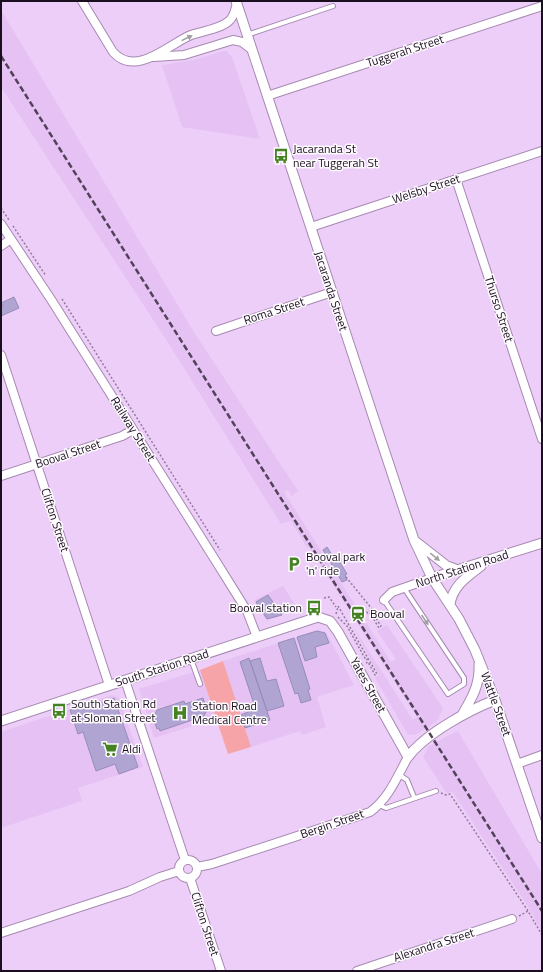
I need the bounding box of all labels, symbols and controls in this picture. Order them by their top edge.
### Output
street label: Tuggerah Street [364,29,447,72]
one-way arrow [181,35,192,41]
place label: Jacaranda St near Tuggerah St [293,139,379,172]
bus stop icon: Jacaranda St near Tuggerah St [272,147,290,165]
street label: Welsby Street [389,168,463,208]
street label: Jacaranda Street [310,248,354,334]
street label: Thurso Street [480,273,519,345]
street label: Roma Street [241,291,308,329]
street label: Railway Street [106,393,161,465]
street label: Booval Street [33,434,104,473]
street label: Clifton Street [36,485,75,555]
street label: North Station Road [413,545,511,593]
place label: Booval park 'n' ride [306,547,366,580]
one-way arrow [429,553,440,561]
parking icon: Booval park 'n' ride [285,555,303,573]
place label: Booval station [230,598,302,617]
bus stop icon: Booval station [305,599,323,617]
place label: Booval [370,604,404,623]
station icon: Booval [349,605,367,623]
one-way arrow [421,615,429,626]
street label: South Station Road [113,643,211,692]
street label: Yates Street [345,653,392,717]
street label: Wattle Street [476,669,517,739]
place label: South Station Rd at Sloman Street [71,694,156,727]
place label: Station Road Medical Centre [192,696,267,729]
bus stop icon: South Station Rd at Sloman Street [50,702,68,720]
hospital icon: Station Road Medical Centre [171,704,189,722]
place label: Aldi [122,739,141,758]
supermarket icon: Aldi [101,740,119,758]
street label: Bergin Street [297,803,367,843]
street label: Clifton Street [186,889,225,959]
street label: Alexandra Street [391,922,477,967]

